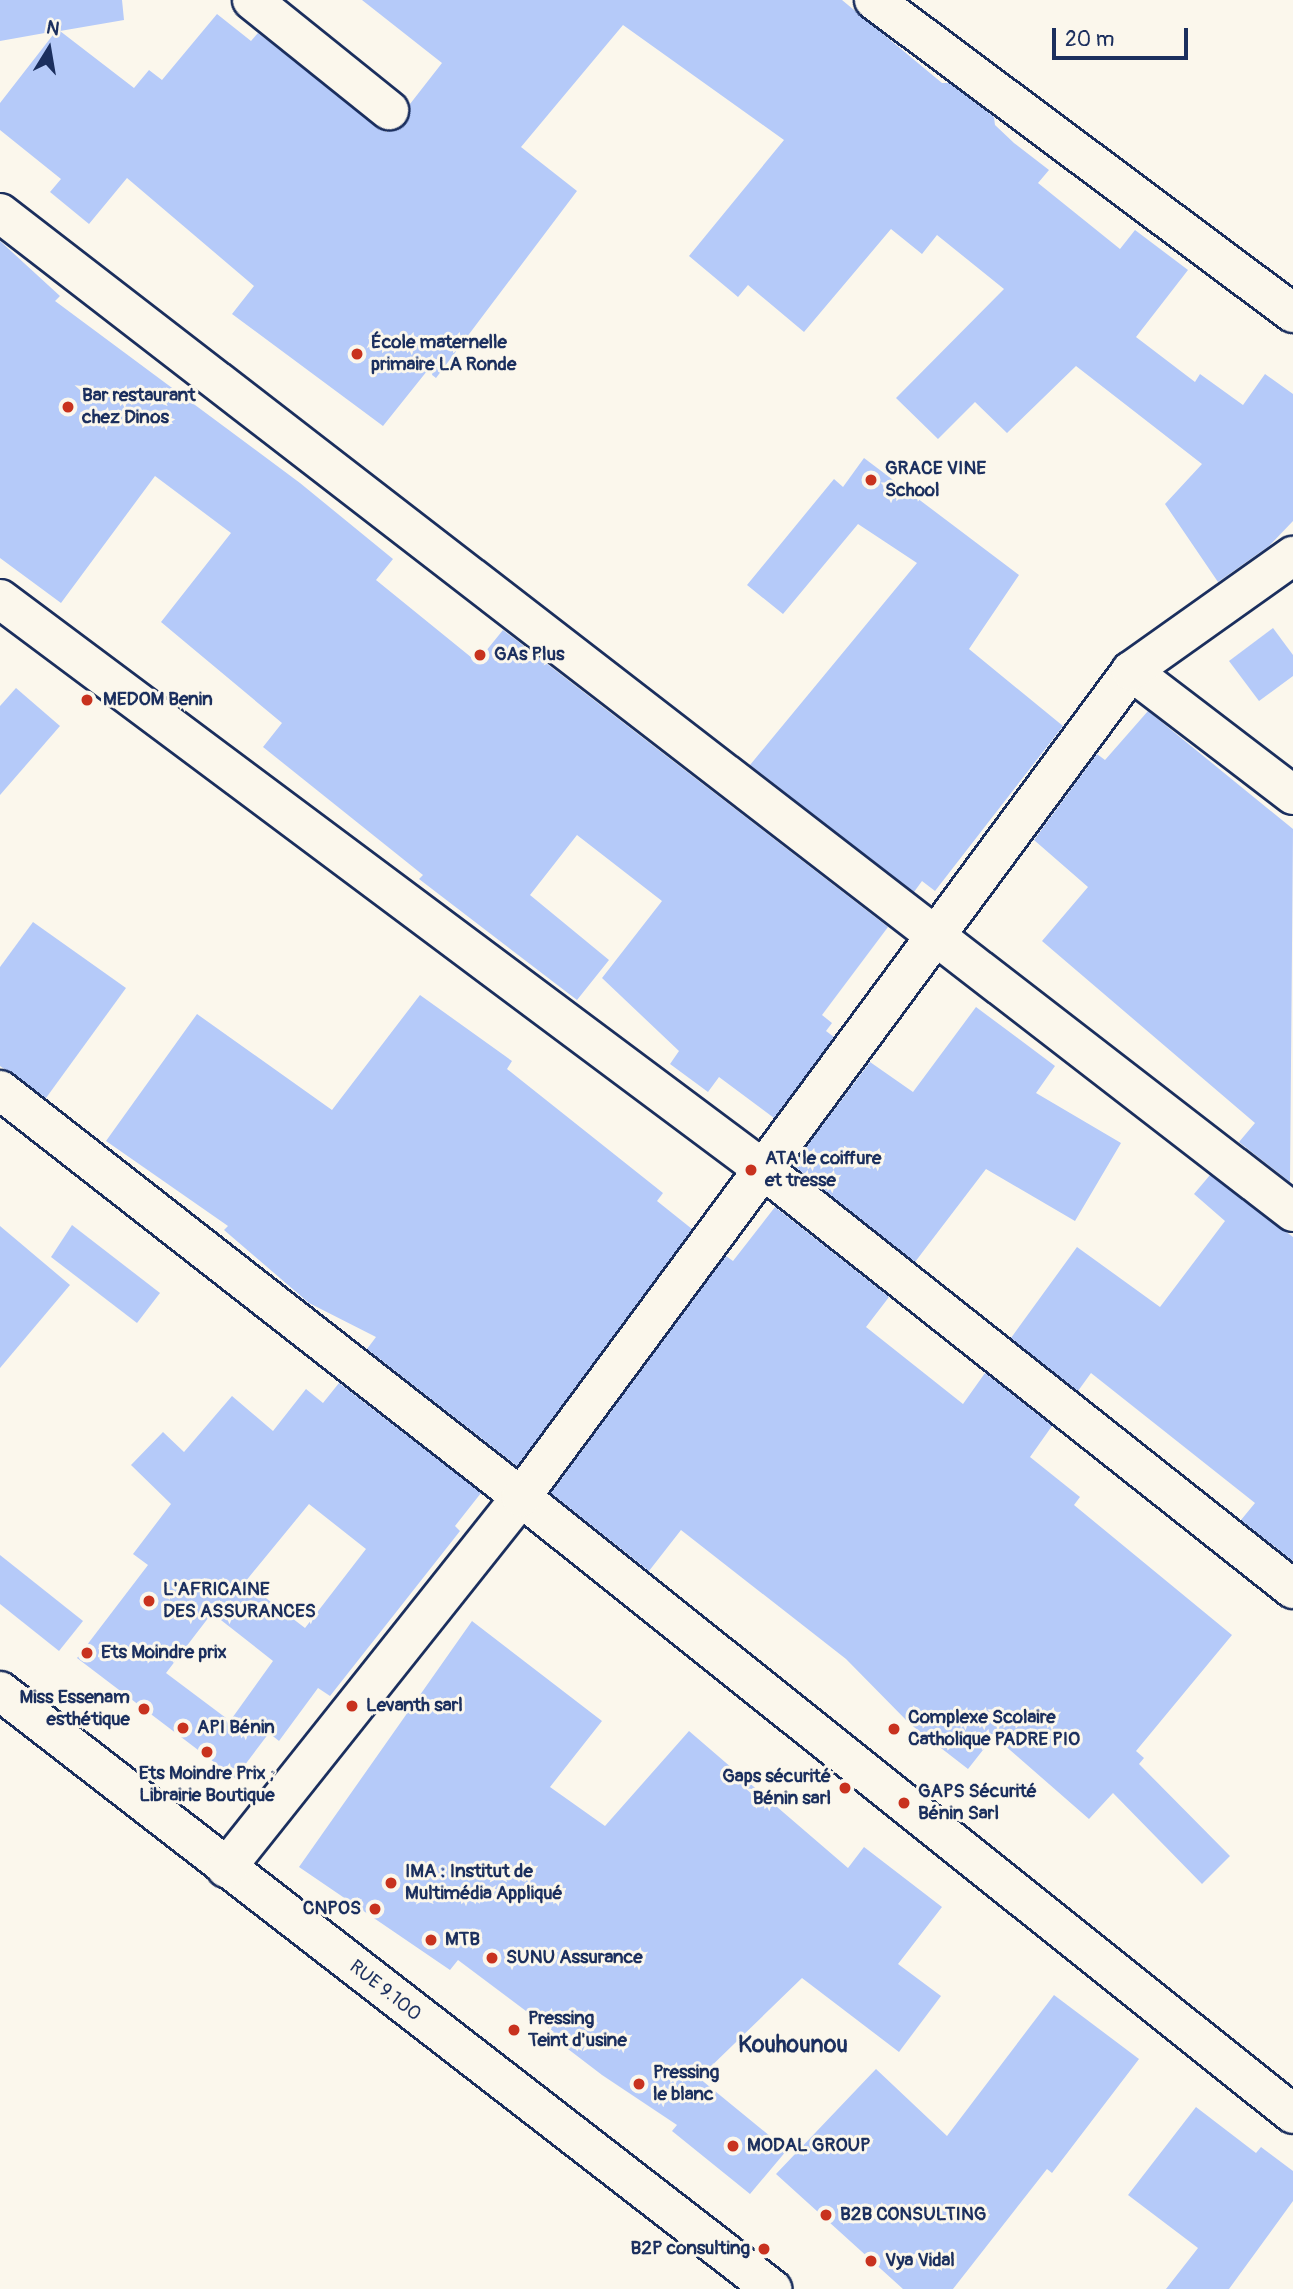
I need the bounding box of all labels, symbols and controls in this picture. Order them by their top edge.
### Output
north arrow [14,14,84,84]
scale bar [1055,14,1192,58]
text: N [44,15,62,41]
text: 20 m [1065,26,1114,53]
place label: École maternelle primaire LA Ronde [371,332,516,376]
marker: École maternelle primaire LA Ronde [349,346,365,362]
place label: Bar restaurant chez Dinos [82,385,196,429]
marker: Bar restaurant chez Dinos [60,399,76,415]
place label: GRACE VINE School [885,458,986,502]
marker: GRACE VINE School [863,472,879,488]
place label: GAs Plus [494,644,565,666]
marker: GAs Plus [472,647,488,663]
place label: MEDOM Benin [103,689,213,711]
marker: MEDOM Benin [77,690,97,710]
place label: ATA le coiffure et tresse [765,1148,881,1192]
marker: ATA le coiffure et tresse [743,1162,759,1178]
place label: L'AFRICAINE DES ASSURANCES [163,1579,316,1623]
marker: L'AFRICAINE DES ASSURANCES [141,1593,157,1609]
place label: Ets Moindre prix [101,1642,227,1664]
marker: Ets Moindre prix [79,1645,95,1661]
place label: Miss Essenam esthétique [20,1687,130,1731]
place label: Levanth sarl [366,1695,463,1717]
marker: Levanth sarl [344,1698,360,1714]
marker: Miss Essenam esthétique [136,1701,152,1717]
place label: Complexe Scolaire Catholique PADRE PIO [908,1707,1080,1751]
place label: API Bénin [197,1717,275,1739]
marker: API Bénin [175,1720,191,1736]
marker: Complexe Scolaire Catholique PADRE PIO [886,1721,902,1737]
marker: Ets Moindre Prix ; Librairie Boutique [199,1744,215,1760]
place label: Ets Moindre Prix ; Librairie Boutique [139,1763,275,1807]
place label: Gaps sécurité Bénin sarl [722,1766,831,1810]
marker: Gaps sécurité Bénin sarl [837,1780,853,1796]
place label: GAPS Sécurité Bénin Sarl [918,1781,1037,1825]
marker: GAPS Sécurité Bénin Sarl [896,1795,912,1811]
place label: IMA : Institut de Multimédia Appliqué [405,1861,563,1905]
marker: IMA : Institut de Multimédia Appliqué [383,1875,399,1891]
place label: CNPOS [303,1898,361,1920]
marker: CNPOS [367,1901,383,1917]
place label: MTB [445,1929,480,1951]
marker: MTB [423,1932,439,1948]
place label: SUNU Assurance [506,1947,643,1969]
marker: SUNU Assurance [484,1950,500,1966]
street label: RUE 9.100 [345,1956,425,2026]
place label: Pressing Teint d'usine [528,2008,627,2052]
marker: Pressing Teint d'usine [506,2022,522,2038]
district label: Kouhounou [738,2031,848,2059]
place label: Pressing le blanc [653,2062,719,2106]
marker: Pressing le blanc [631,2076,647,2092]
place label: MODAL GROUP [747,2135,871,2157]
marker: MODAL GROUP [725,2138,741,2154]
place label: B2B CONSULTING [840,2204,986,2226]
marker: B2B CONSULTING [818,2207,834,2223]
place label: B2P consulting [631,2238,750,2260]
marker: B2P consulting [756,2241,772,2257]
place label: Vya Vidal [885,2250,955,2272]
marker: Vya Vidal [863,2253,879,2269]

